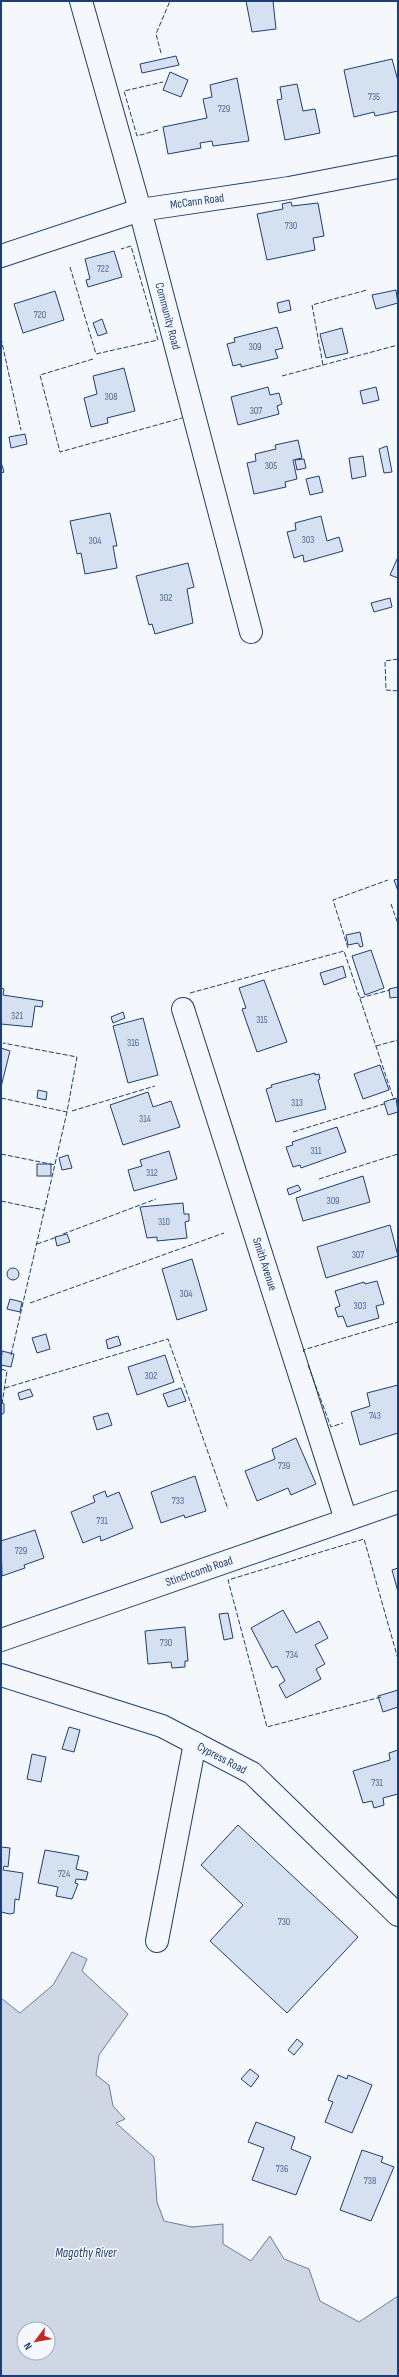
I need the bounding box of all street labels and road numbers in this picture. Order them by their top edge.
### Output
street label: McCann Road [169,190,225,213]
street label: Community Road [151,281,184,351]
street label: Smith Avenue [249,1236,280,1293]
street label: Stinchcomb Road [163,1553,235,1590]
street label: Cypress Road [194,1739,249,1778]

